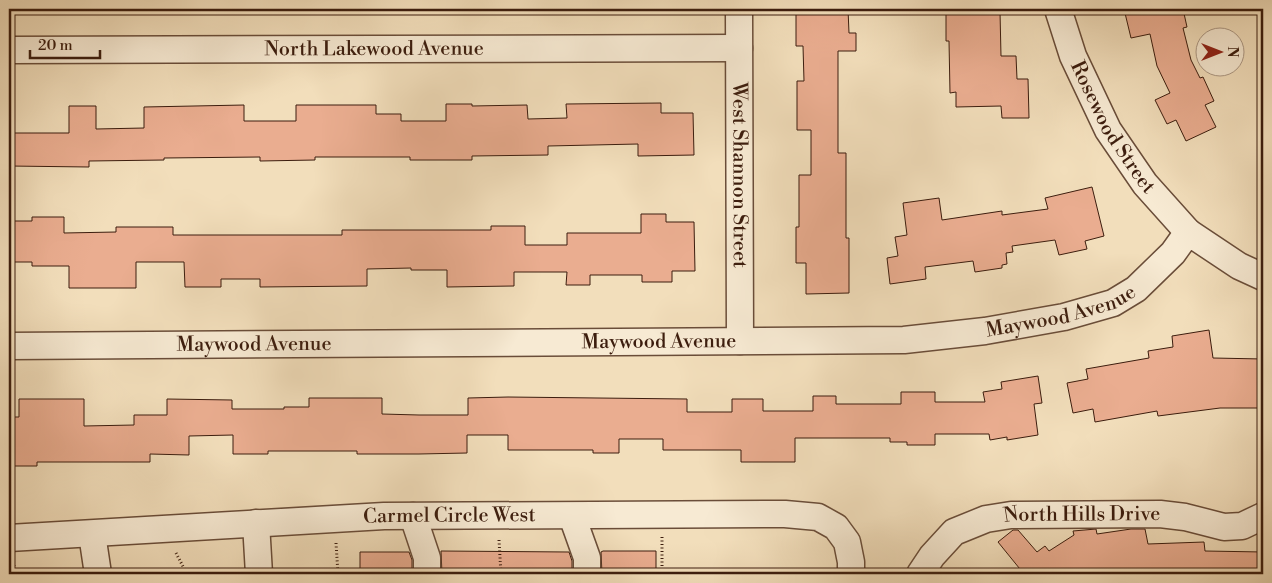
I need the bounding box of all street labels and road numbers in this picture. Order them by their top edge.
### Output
street label: North Lakewood Avenue [264,36,484,62]
street label: Rosewood Street [1065,57,1160,199]
street label: West Shannon Street [727,81,752,268]
street label: Maywood Avenue [984,279,1141,343]
street label: Maywood Avenue [581,329,737,355]
street label: Maywood Avenue [176,331,332,357]
street label: North Hills Drive [1002,501,1160,529]
street label: Carmel Circle West [362,503,536,530]

